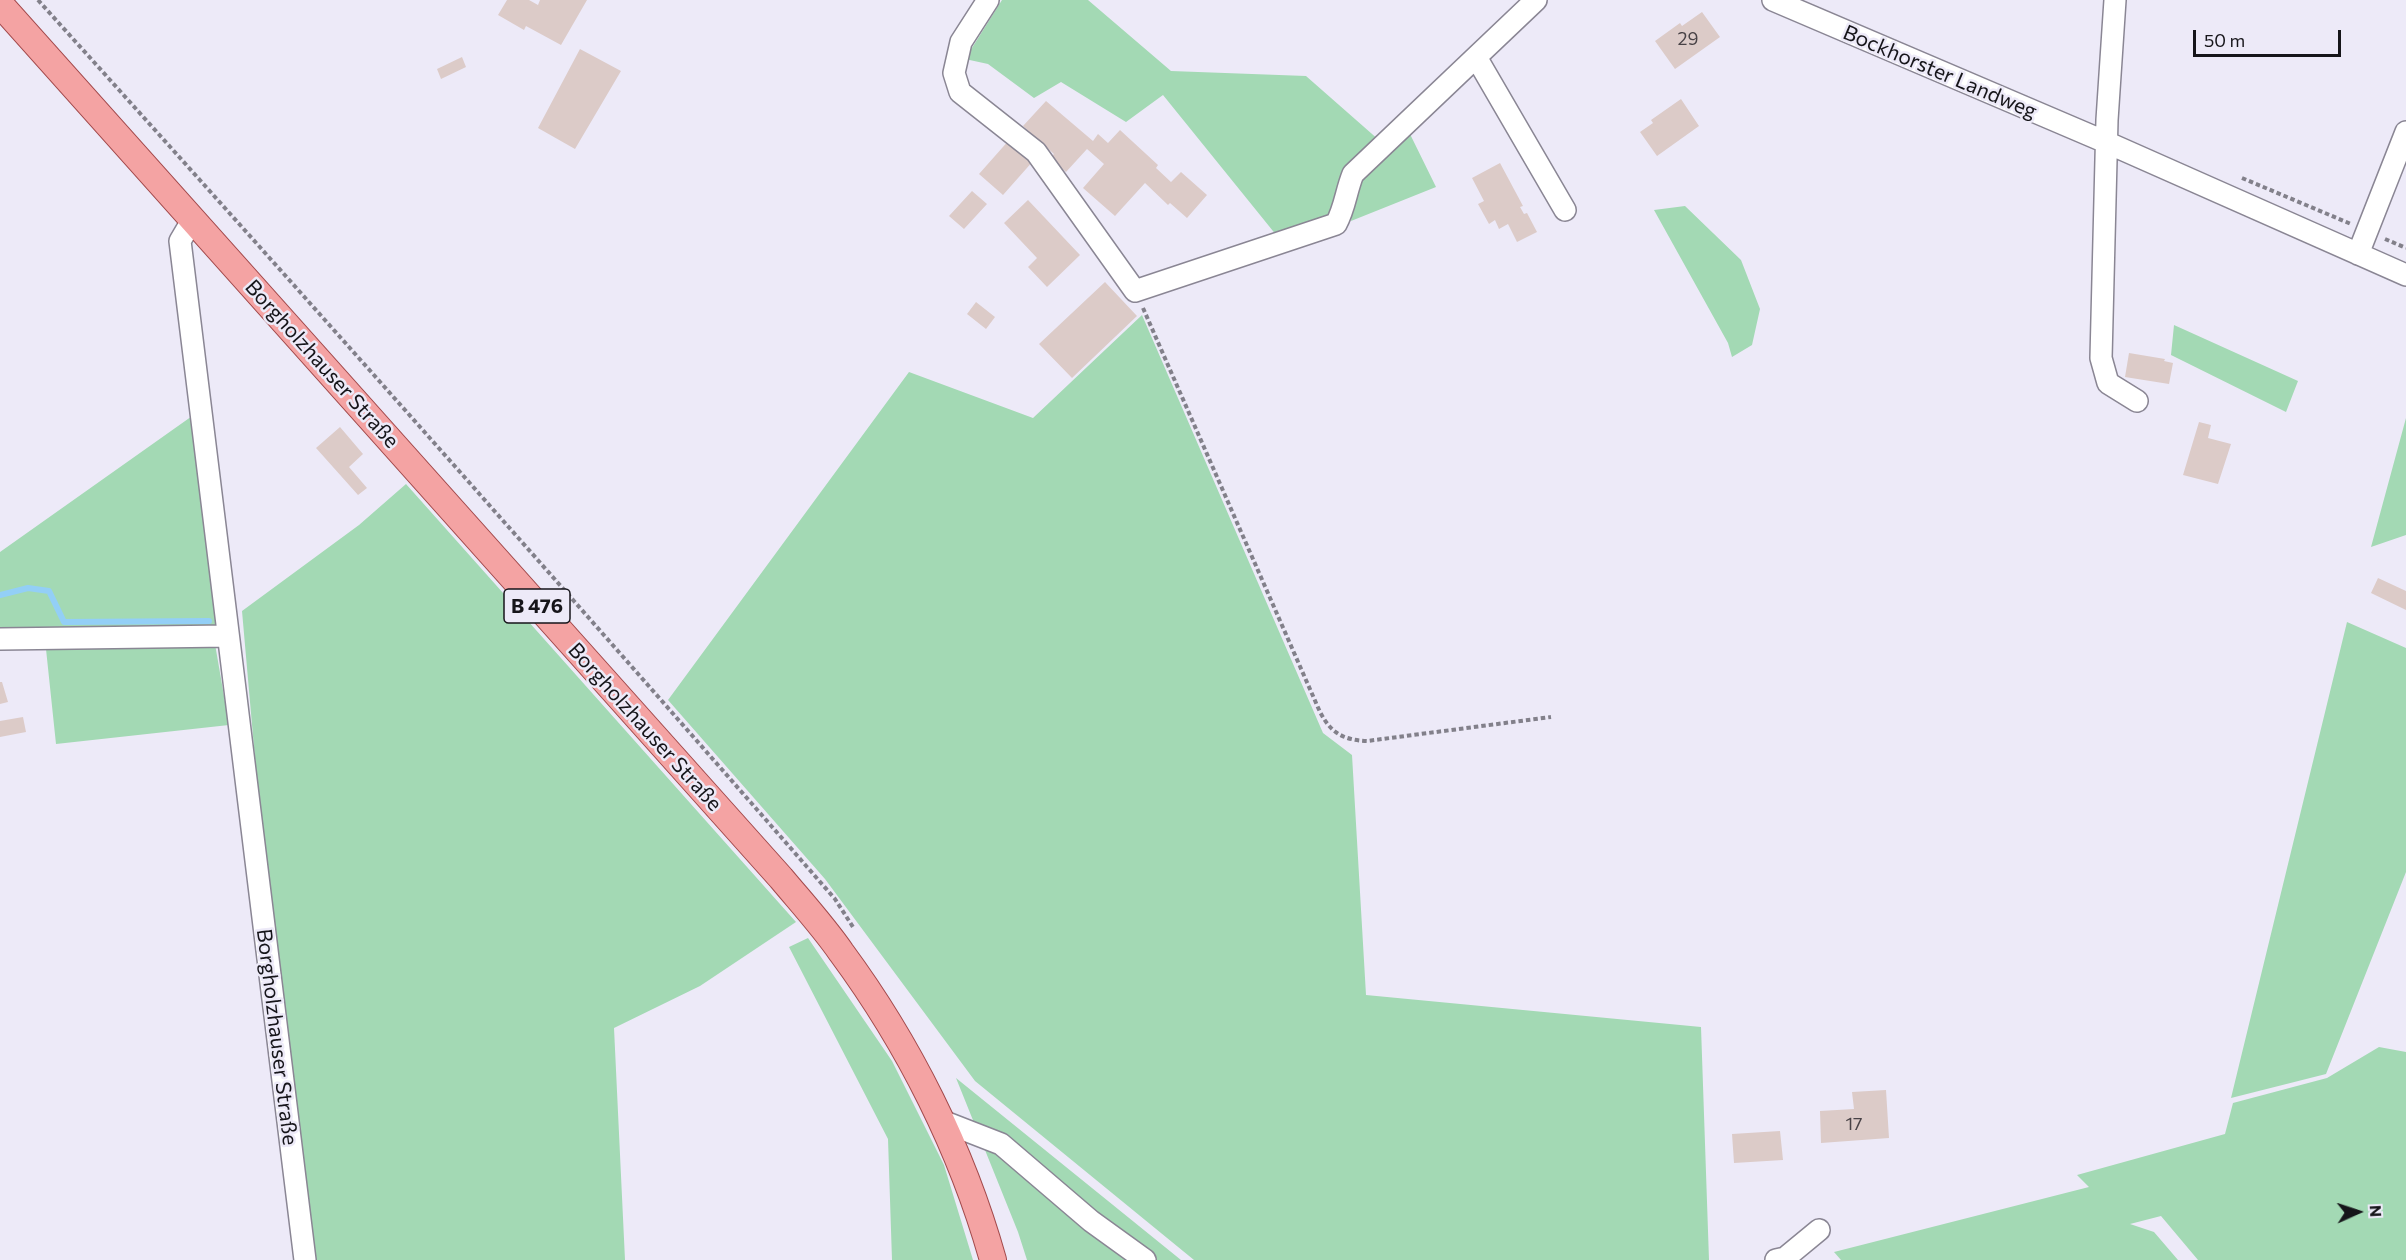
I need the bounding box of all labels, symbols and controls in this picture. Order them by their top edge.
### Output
scale bar [2196,18,2344,56]
street label: Bockhorster Landweg [1839,20,2041,124]
house number: 29 [1678,28,1698,50]
text: 50 m [2204,29,2245,51]
street label: Borgholzhauser Straße [240,275,404,453]
road number: B 476 [504,589,570,623]
street label: Borgholzhauser Straße [563,638,727,816]
street label: Borgholzhauser Straße [251,927,303,1147]
house number: 17 [1845,1113,1863,1135]
north arrow [2328,1182,2388,1242]
text: N [2367,1205,2386,1218]

